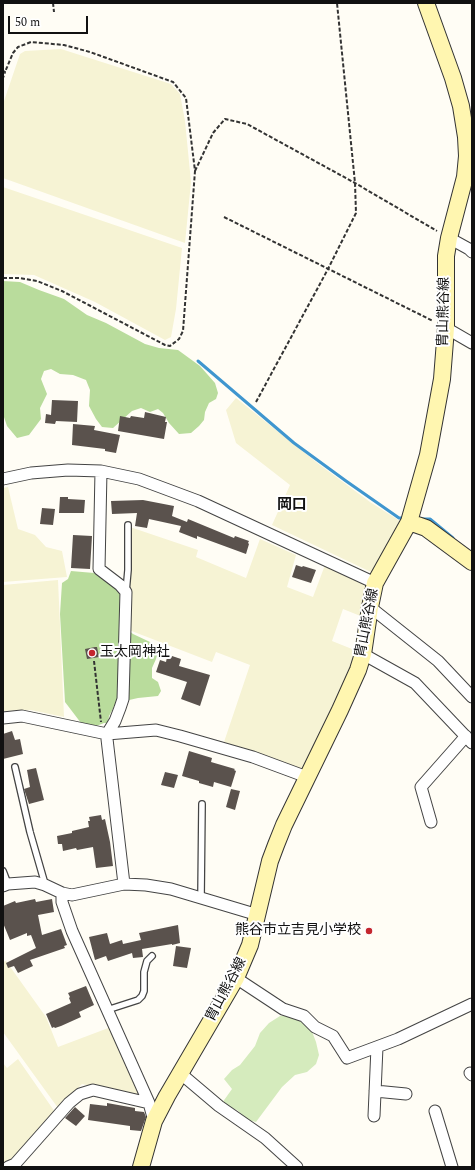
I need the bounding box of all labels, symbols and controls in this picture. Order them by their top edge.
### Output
scale bar [10,8,90,34]
text: 50 m [15,13,40,32]
street label: 胄山熊谷線 [436,277,454,347]
district label: 岡口 [277,497,307,515]
street label: 胄山熊谷線 [353,587,383,659]
place label: 玉太岡神社 [100,645,170,661]
marker: 玉太岡神社 [87,648,97,658]
place label: 熊谷市立吉見小学校 [235,923,361,939]
marker: 熊谷市立吉見小学校 [364,926,374,936]
street label: 胄山熊谷線 [203,955,251,1025]

